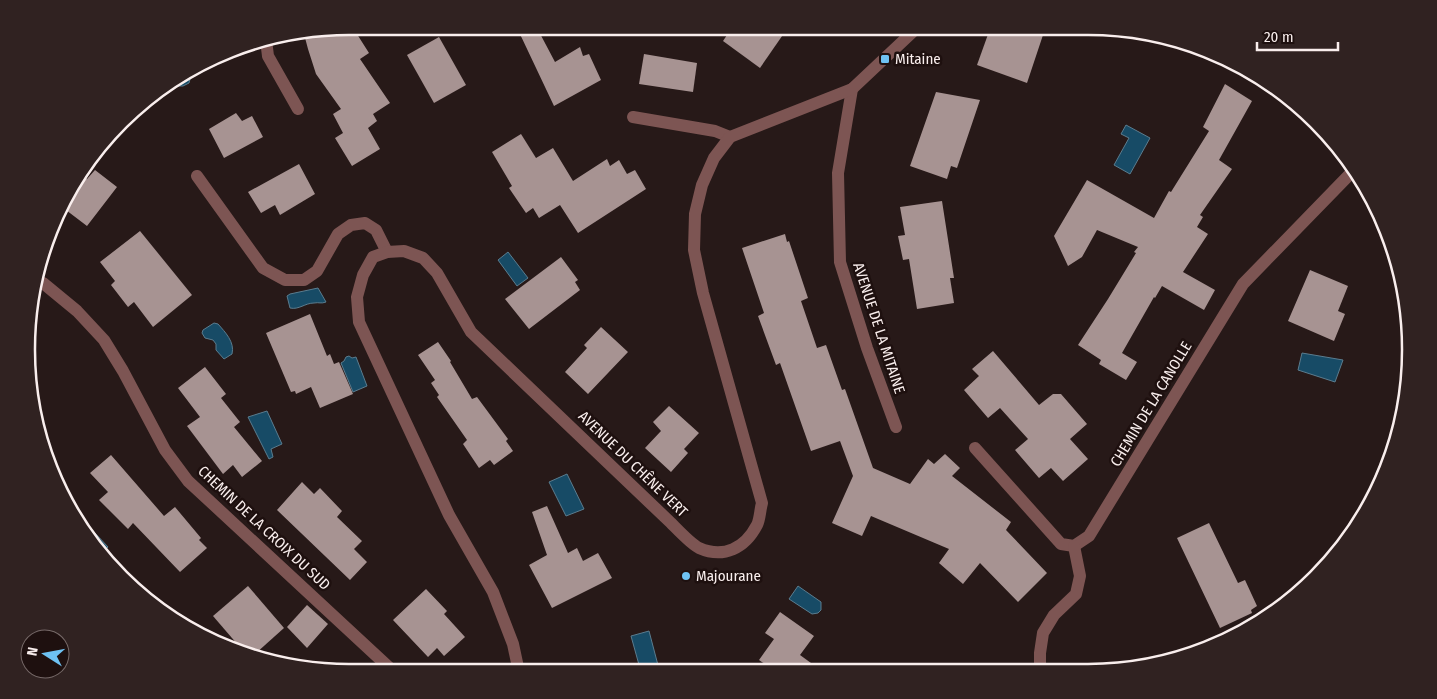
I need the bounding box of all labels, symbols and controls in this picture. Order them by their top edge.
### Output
scale bar [1257,20,1338,52]
text: 20 m [1264,28,1294,46]
place label: Mitaine [895,50,941,68]
marker: Mitaine [879,53,891,65]
street label: AVENUE DE LA MITAINE [849,260,909,396]
street label: CHEMIN DE LA CANOLLE [1107,338,1195,470]
street label: AVENUE DU CHÊNE VERT [575,407,691,521]
street label: CHEMIN DE LA CROIX DU SUD [194,462,334,594]
place label: Majourane [696,567,761,585]
marker: Majourane [680,570,692,582]
north arrow [20,629,70,679]
text: N [24,646,42,657]

